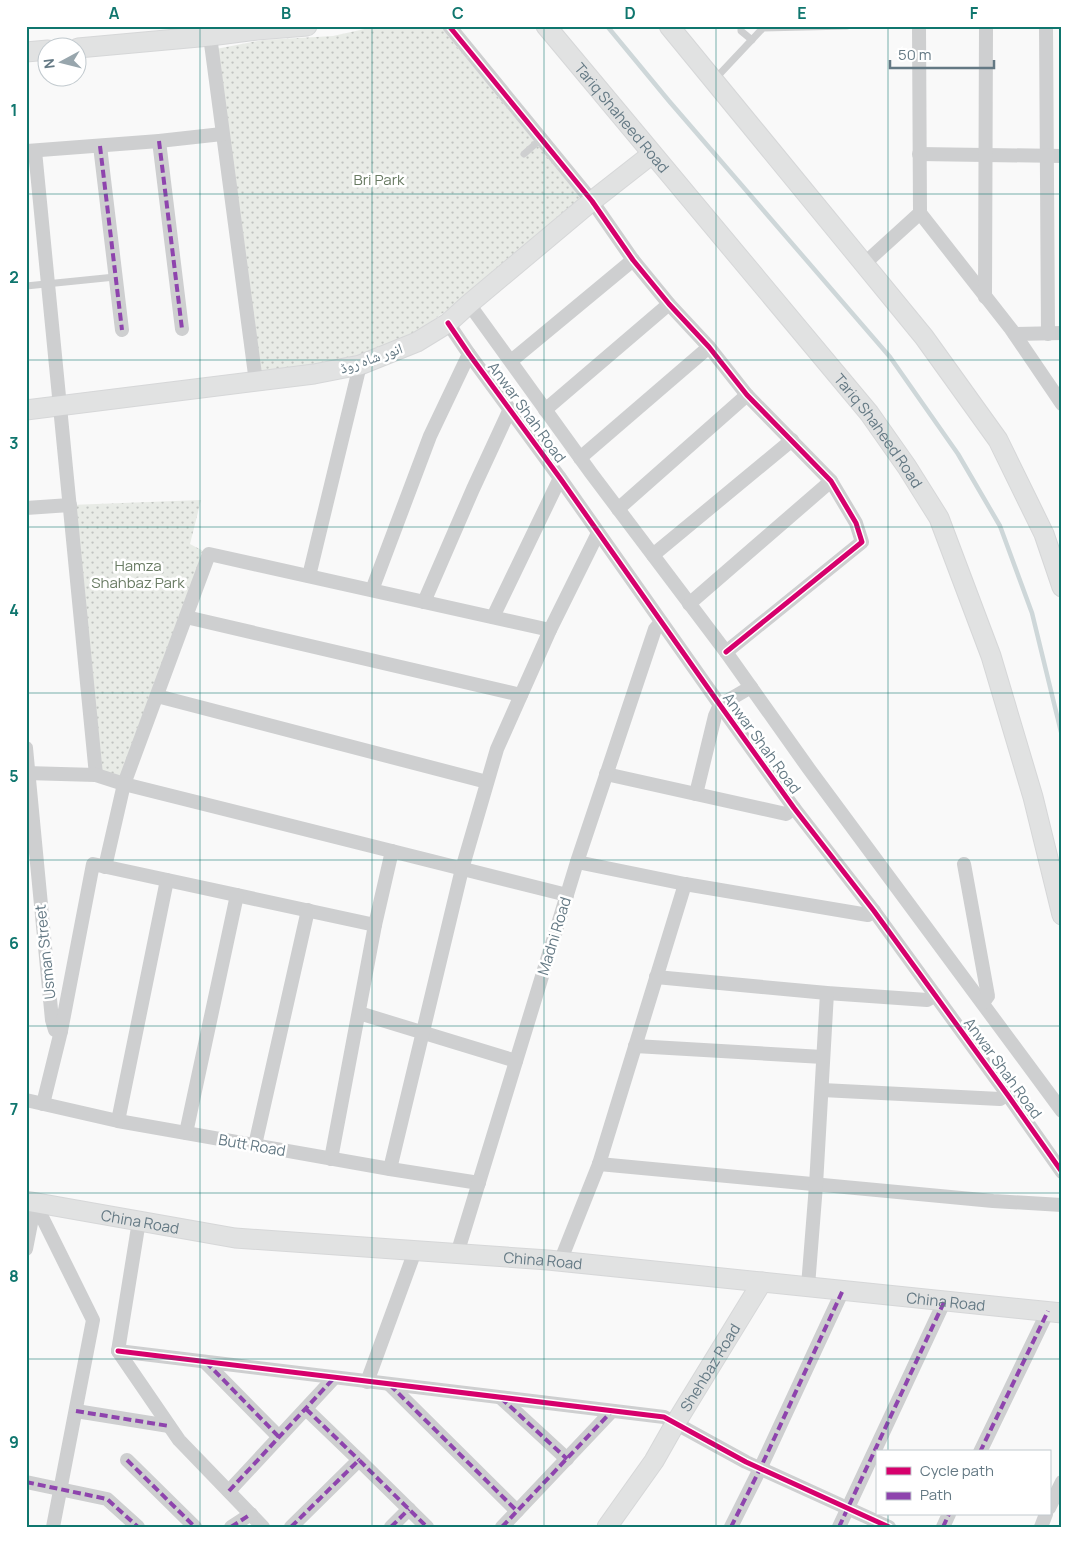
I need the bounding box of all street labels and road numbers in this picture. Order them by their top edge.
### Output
street label: Tariq Shaheed Road [570,58,674,177]
street label: انور شاہ روڈ [337,337,405,379]
street label: Anwar Shah Road [483,357,571,467]
street label: Tariq Shaheed Road [830,369,928,492]
street label: Anwar Shah Road [718,688,806,798]
street label: Madni Road [532,894,576,978]
street label: Usman Street [30,903,60,1001]
street label: Anwar Shah Road [959,1013,1047,1123]
street label: Butt Road [217,1129,287,1161]
street label: China Road [99,1204,181,1238]
street label: China Road [503,1246,583,1274]
street label: China Road [905,1287,986,1316]
street label: Shehbaz Road [675,1319,745,1415]

